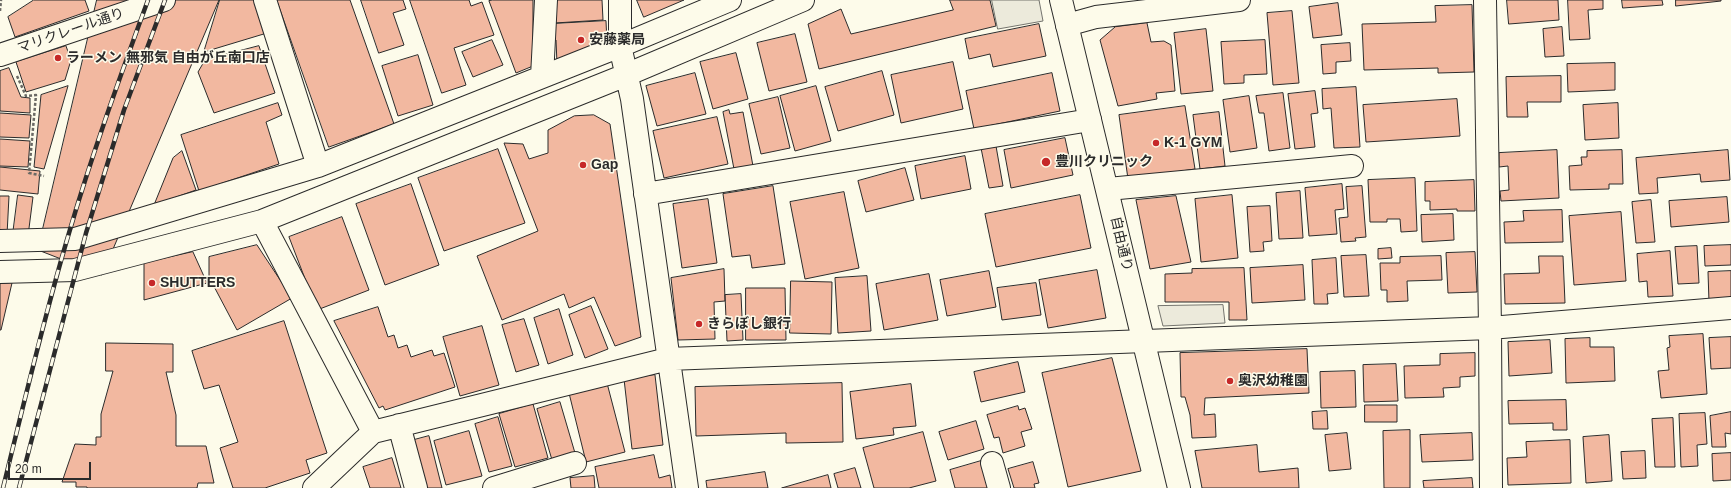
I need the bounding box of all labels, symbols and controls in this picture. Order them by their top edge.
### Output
street label: マリクレール通り [15,5,127,57]
place label: 安藤薬局 [589,32,645,48]
marker: 安藤薬局 [576,35,586,45]
place label: ラーメン 無邪気 自由が丘南口店 [66,50,270,66]
marker: ラーメン 無邪気 自由が丘南口店 [53,53,63,63]
place label: K-1 GYM [1164,135,1222,151]
marker: K-1 GYM [1151,138,1161,148]
place label: 豊川クリニック [1055,154,1153,170]
marker: 豊川クリニック [1040,156,1052,168]
place label: Gap [591,157,618,173]
marker: Gap [578,160,588,170]
street label: 自由通り [1107,215,1135,273]
place label: SHUTTERS [160,275,235,291]
marker: SHUTTERS [147,278,157,288]
place label: きらぼし銀行 [707,316,791,332]
marker: きらぼし銀行 [694,319,704,329]
place label: 奥沢幼稚園 [1238,373,1308,389]
marker: 奥沢幼稚園 [1225,376,1235,386]
scale bar [10,454,93,480]
text: 20 m [15,462,42,476]

